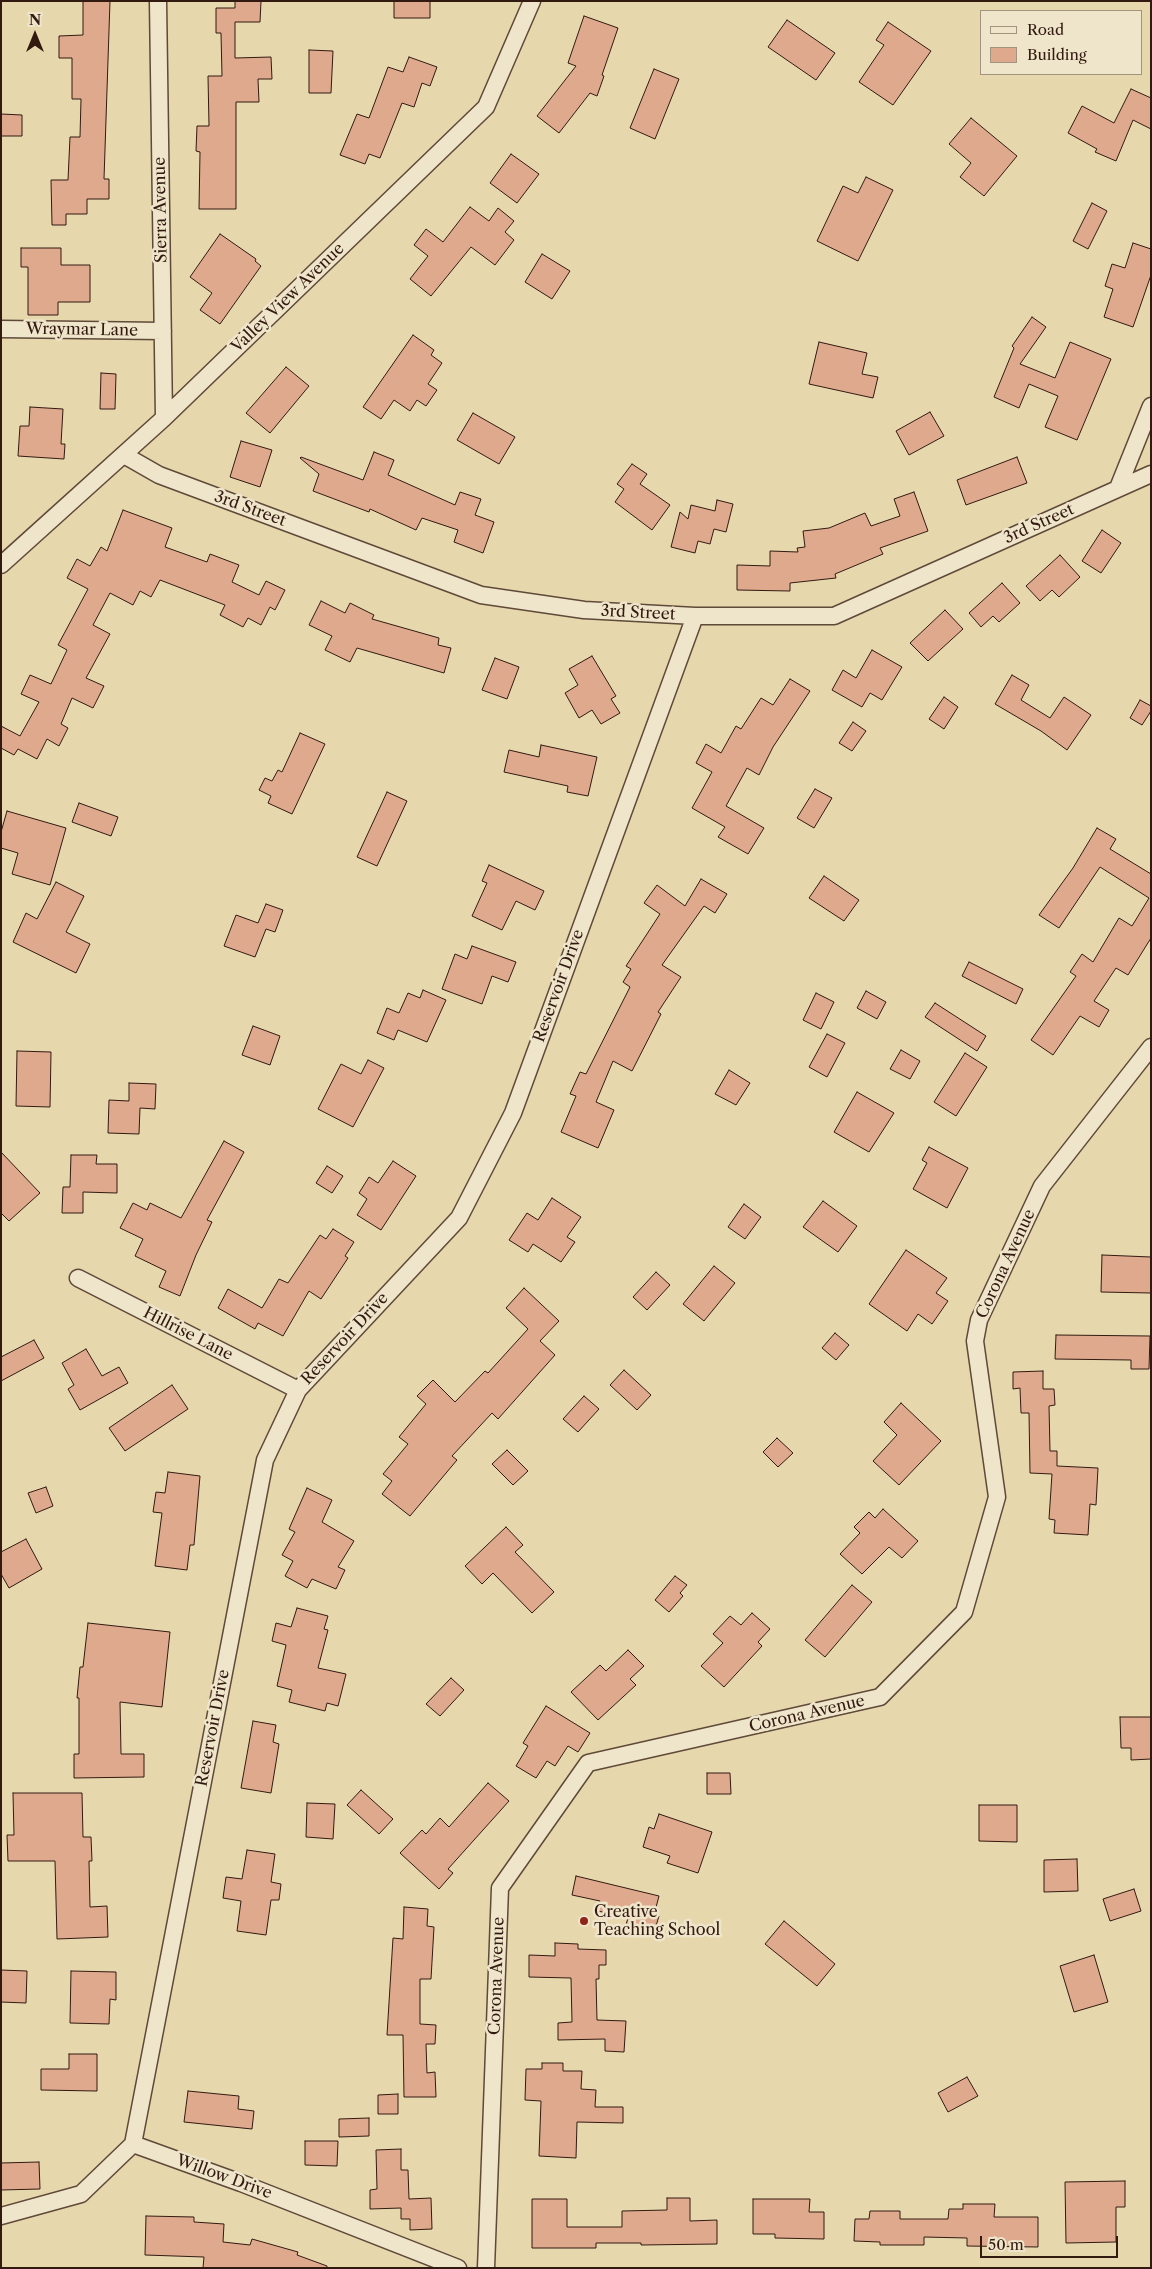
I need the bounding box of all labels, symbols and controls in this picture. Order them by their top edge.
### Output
north arrow [10,10,60,60]
legend [980,10,1142,75]
text: N [29,11,41,29]
text: Road [1027,20,1064,39]
text: Building [1027,45,1087,64]
street label: Sierra Avenue [150,157,172,263]
street label: Valley View Avenue [228,239,348,357]
street label: Wraymar Lane [26,319,138,341]
street label: 3rd Street [212,487,288,531]
street label: 3rd Street [1001,500,1077,548]
street label: 3rd Street [600,601,676,625]
street label: Reservoir Drive [530,927,588,1045]
street label: Corona Avenue [972,1206,1040,1322]
street label: Reservoir Drive [297,1289,393,1389]
street label: Hillrise Lane [140,1303,236,1365]
street label: Reservoir Drive [192,1668,234,1788]
street label: Corona Avenue [747,1691,867,1737]
place label: Creative Teaching School [594,1902,720,1940]
marker: Creative Teaching School [578,1915,590,1927]
street label: Corona Avenue [485,1917,509,2035]
street label: Willow Drive [174,2151,274,2203]
scale bar [982,2226,1120,2258]
text: 50 m [988,2235,1024,2254]

